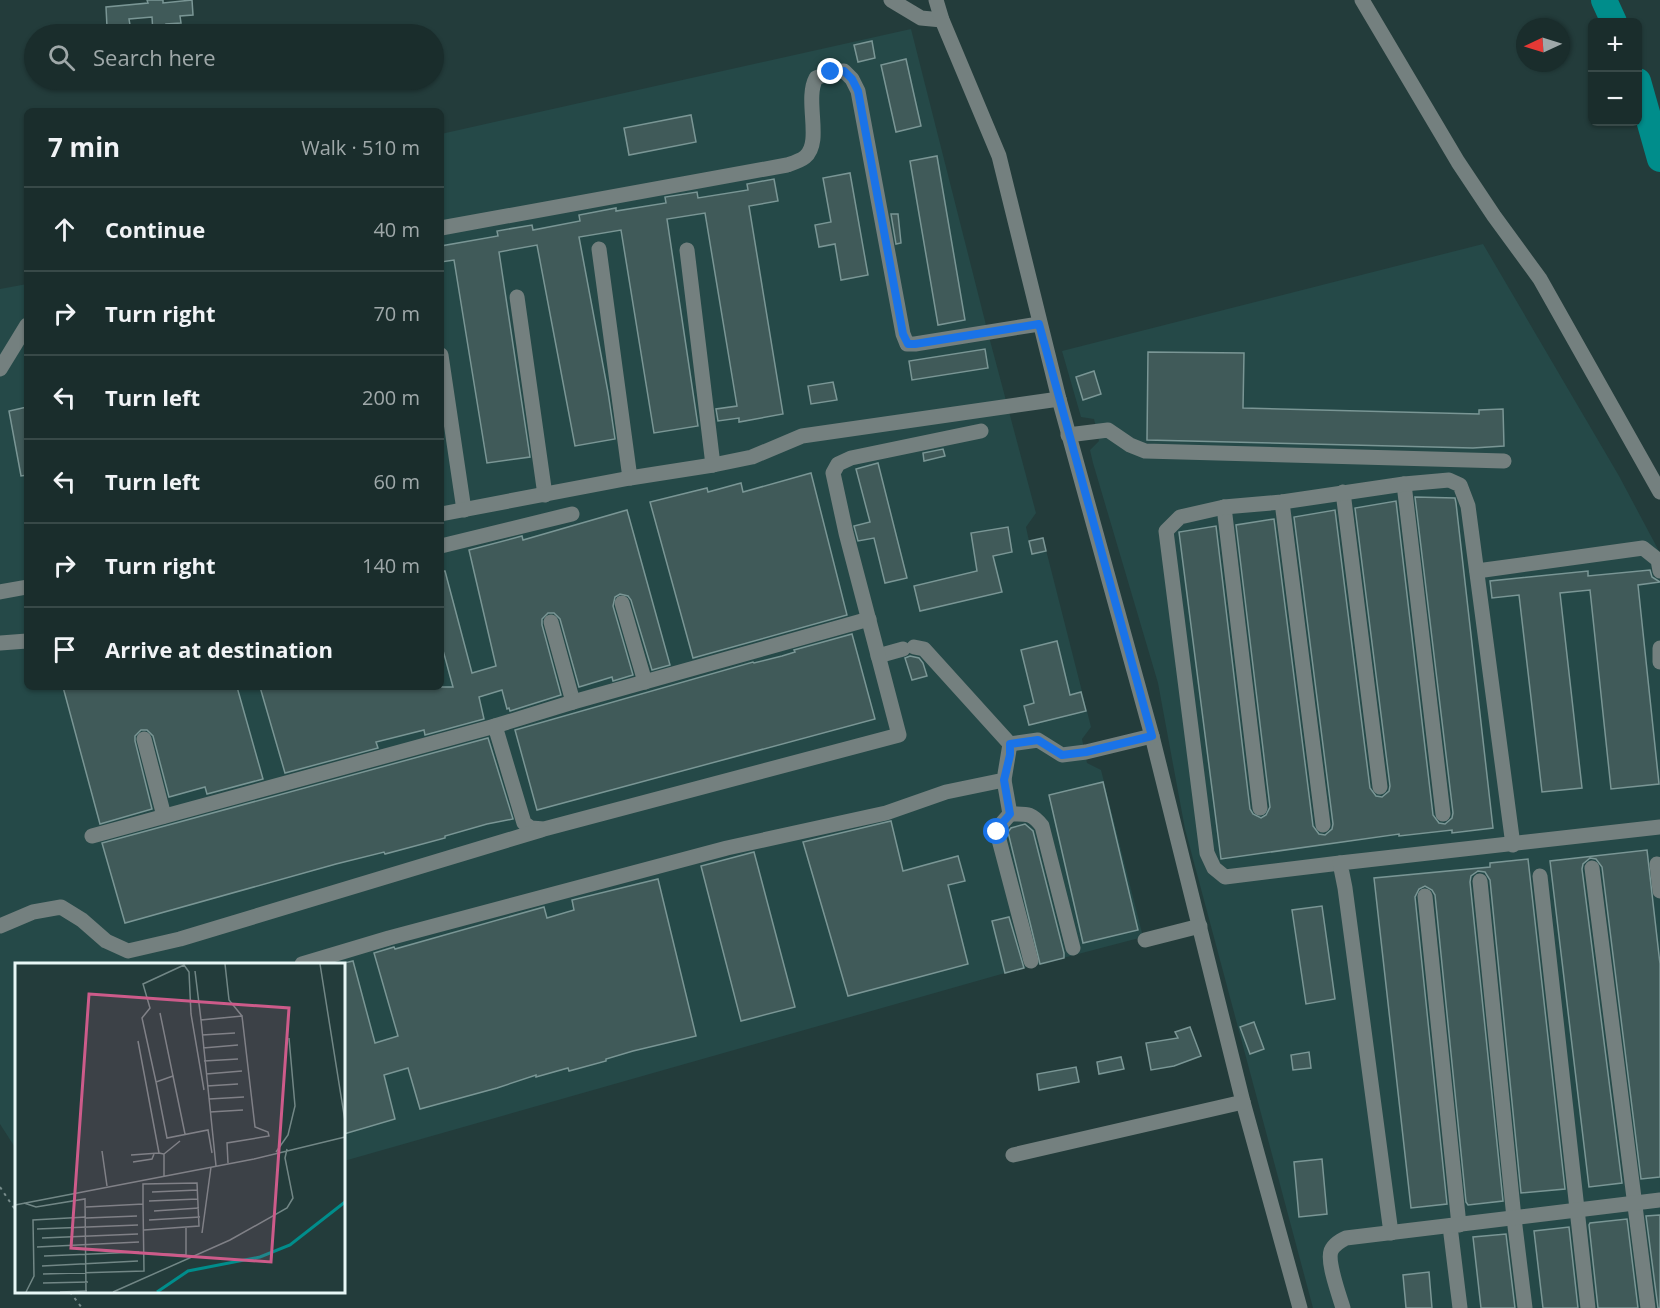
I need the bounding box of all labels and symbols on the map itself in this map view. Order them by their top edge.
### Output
north arrow [1516,18,1570,72]
route end [817,58,843,84]
route start [983,818,1009,844]
inset map [15,963,345,1293]

